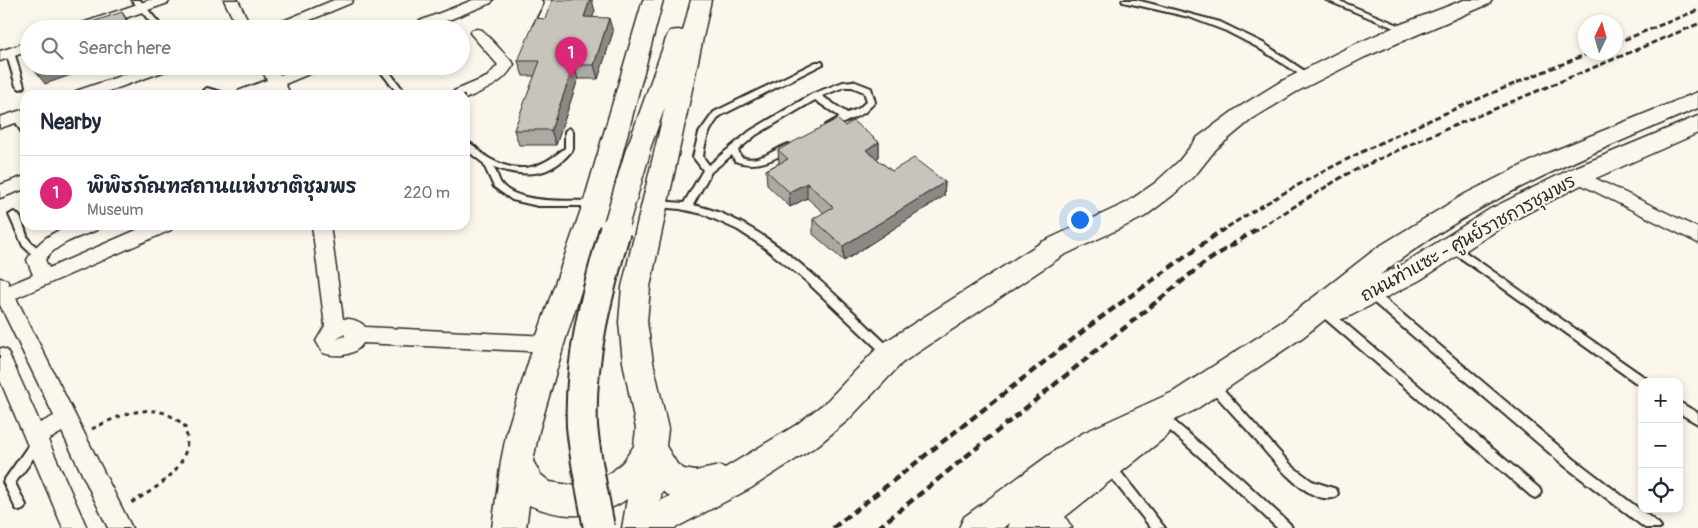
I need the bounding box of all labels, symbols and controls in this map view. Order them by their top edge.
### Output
north arrow [1578,15,1623,60]
search box [20,20,470,75]
icon: search [38,34,66,62]
text: Search here [78,36,171,60]
pin: 1 [555,37,587,78]
text: Nearby [40,109,101,136]
street label: ถนนท่าแซะ - ศูนย์ราชการชุมพร [1356,168,1581,309]
text: พิพิธภัณฑสถานแห่งชาติชุมพร [87,175,357,199]
text: 1 [53,183,59,203]
text: 220 m [404,183,450,203]
text: Museum [87,200,143,220]
your location [1067,207,1093,233]
map controls [1638,378,1683,513]
button: + [1638,378,1683,423]
button: − [1638,423,1683,468]
button: locate [1638,468,1683,513]

